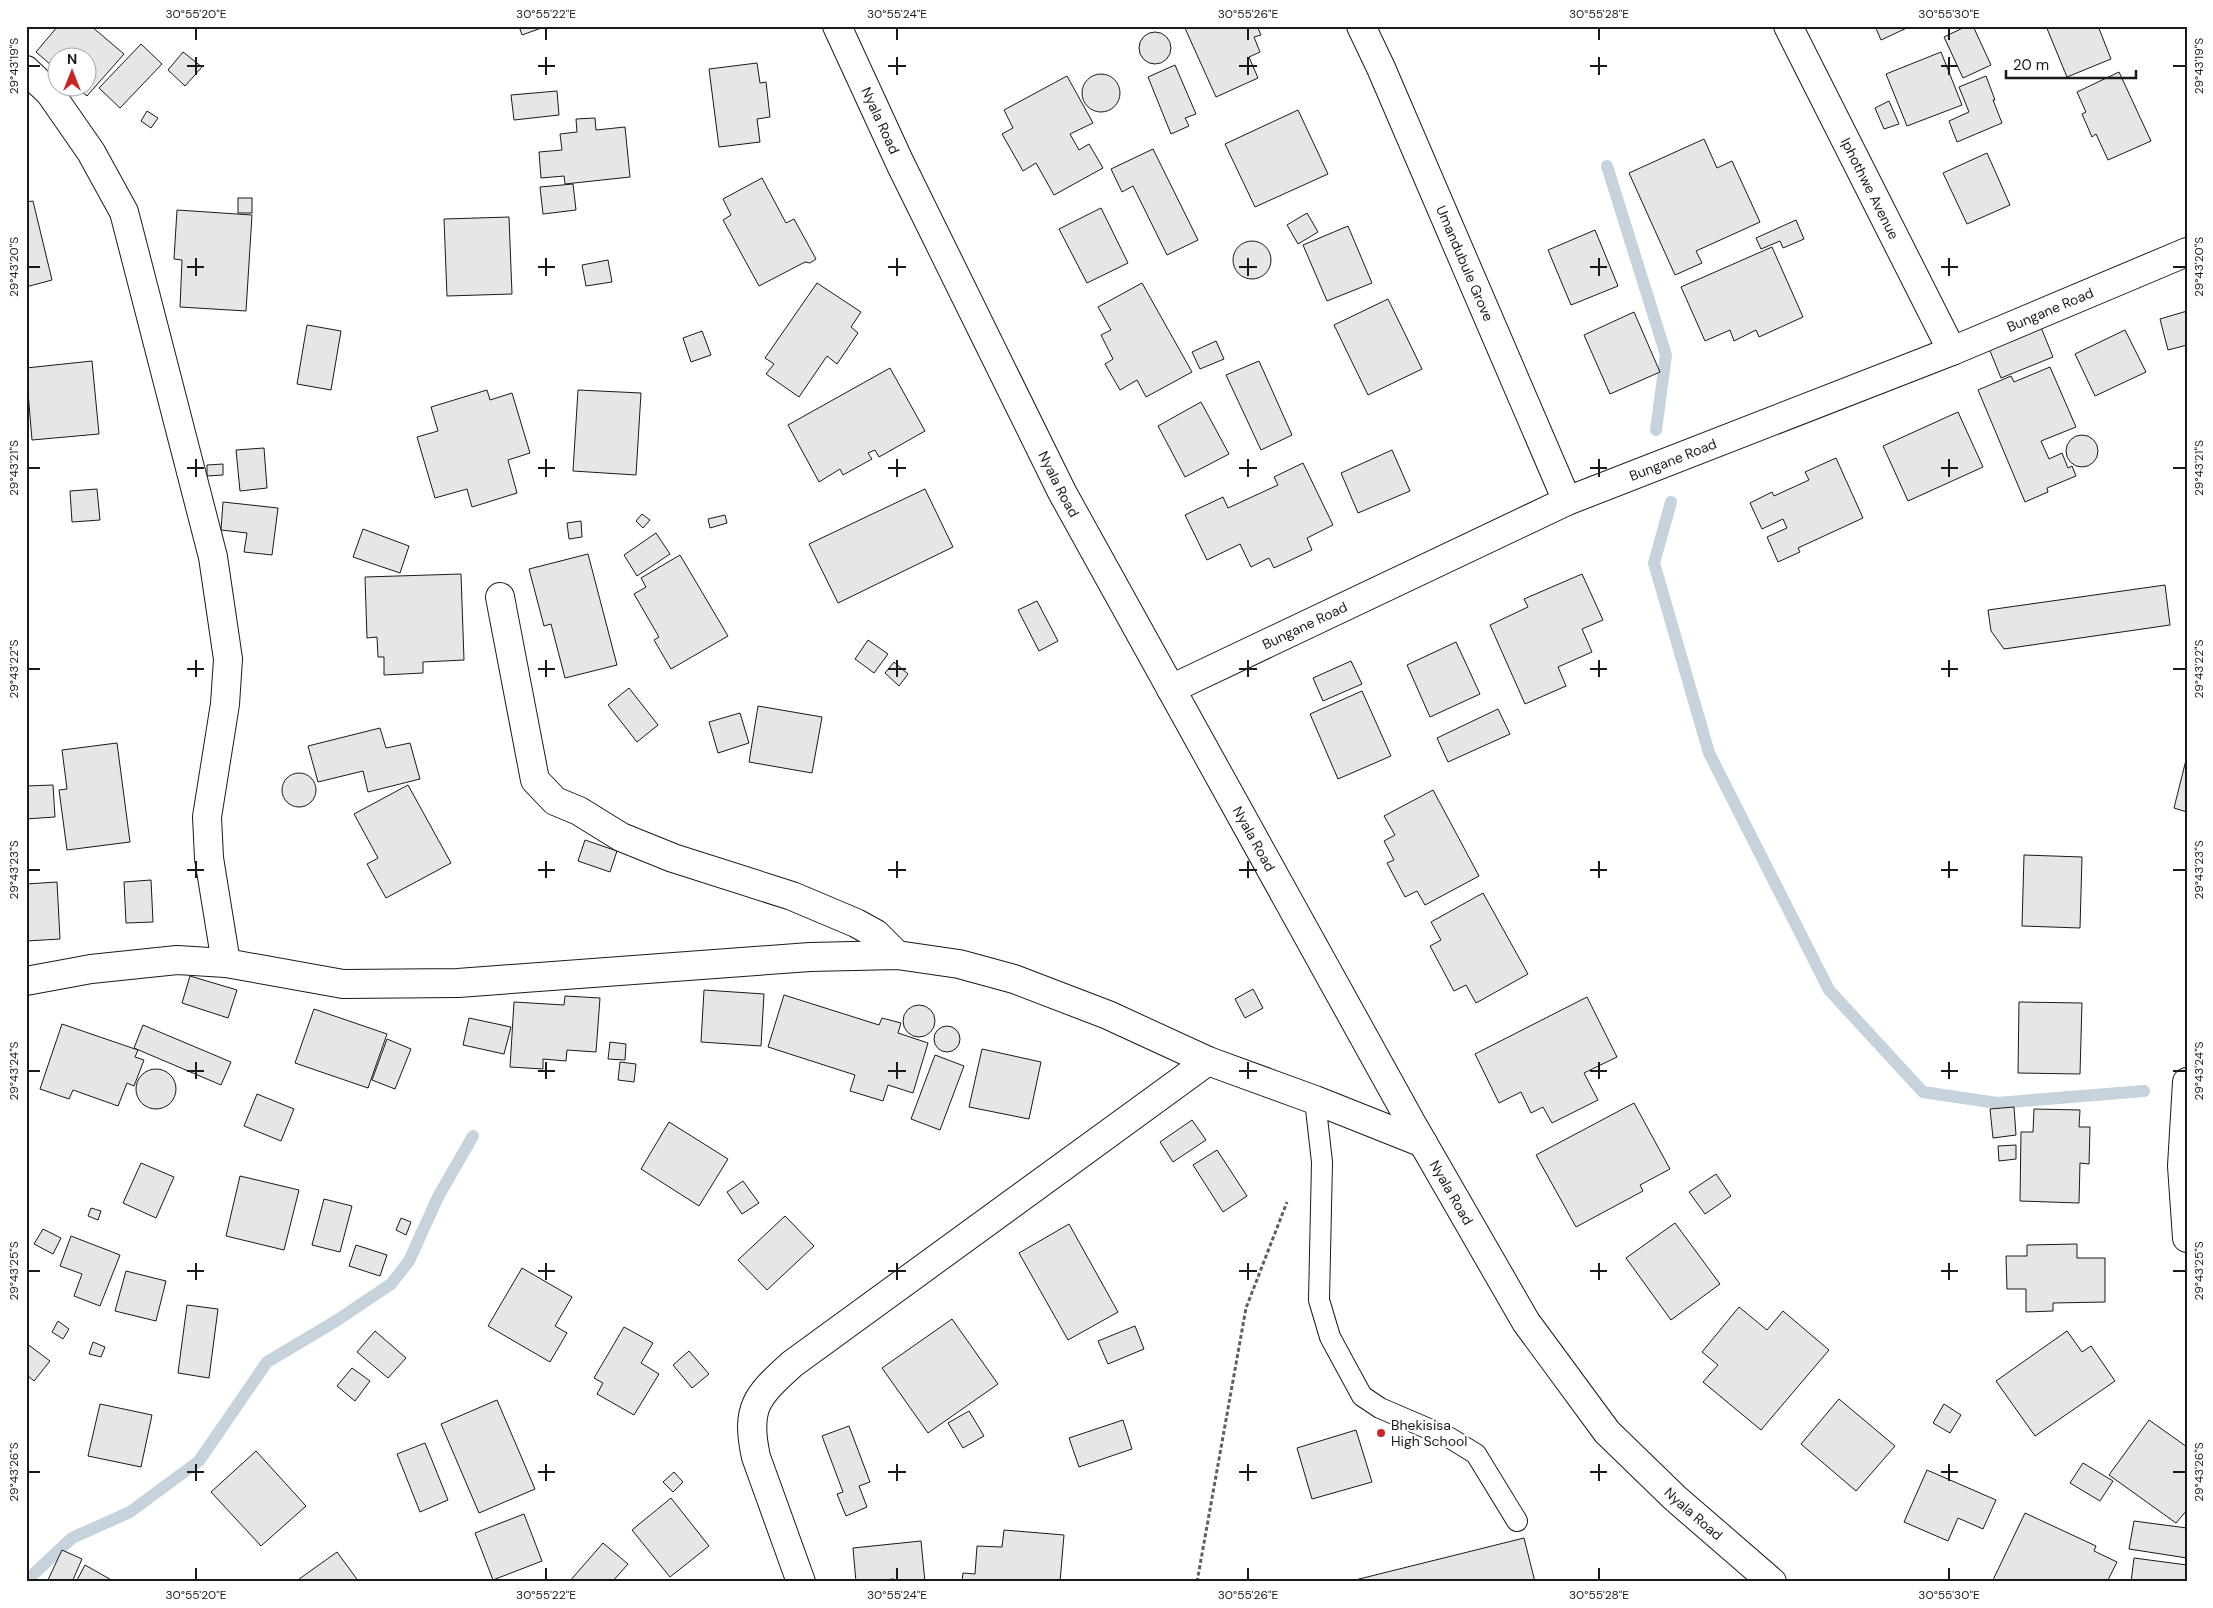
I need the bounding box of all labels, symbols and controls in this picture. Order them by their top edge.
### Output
text: 30°55'20"E [165,6,227,22]
text: 30°55'22"E [516,6,576,22]
text: 30°55'24"E [867,6,927,22]
text: 30°55'26"E [1218,6,1278,22]
text: 30°55'28"E [1569,6,1629,22]
text: 30°55'30"E [1918,6,1980,22]
text: 29°43'19"S [6,38,22,94]
text: 29°43'19"S [2191,38,2207,94]
north arrow [48,48,98,98]
scale bar [2006,48,2136,80]
text: N [67,50,77,68]
text: 20 m [2013,55,2049,75]
street label: Nyala Road [857,84,904,157]
street label: Iphothwe Avenue [1837,135,1903,242]
street label: Umandubule Grove [1432,203,1498,324]
text: 29°43'20"S [6,237,22,297]
text: 29°43'20"S [2191,237,2207,297]
street label: Bungane Road [2004,283,2096,336]
street label: Bungane Road [1627,435,1719,485]
text: 29°43'21"S [6,440,22,496]
text: 29°43'21"S [2191,440,2207,496]
street label: Nyala Road [1034,448,1083,520]
street label: Bungane Road [1259,598,1350,653]
text: 29°43'22"S [6,639,22,699]
text: 29°43'22"S [2191,639,2207,699]
street label: Nyala Road [1229,803,1279,875]
text: 29°43'23"S [6,840,22,900]
text: 29°43'23"S [2191,840,2207,900]
text: 29°43'24"S [6,1041,22,1101]
text: 29°43'24"S [2191,1041,2207,1101]
street label: Nyala Road [1426,1157,1477,1228]
text: 29°43'25"S [6,1241,22,1301]
text: 29°43'25"S [2191,1241,2207,1301]
place label: Bhekisisa High School [1391,1416,1467,1450]
marker: Bhekisisa High School [1375,1427,1387,1439]
text: 29°43'26"S [6,1442,22,1502]
text: 29°43'26"S [2191,1442,2207,1502]
street label: Nyala Road [1660,1483,1726,1544]
text: 30°55'20"E [165,1587,227,1603]
text: 30°55'22"E [516,1587,576,1603]
text: 30°55'24"E [867,1587,927,1603]
text: 30°55'26"E [1218,1587,1278,1603]
text: 30°55'28"E [1569,1587,1629,1603]
text: 30°55'30"E [1918,1587,1980,1603]

